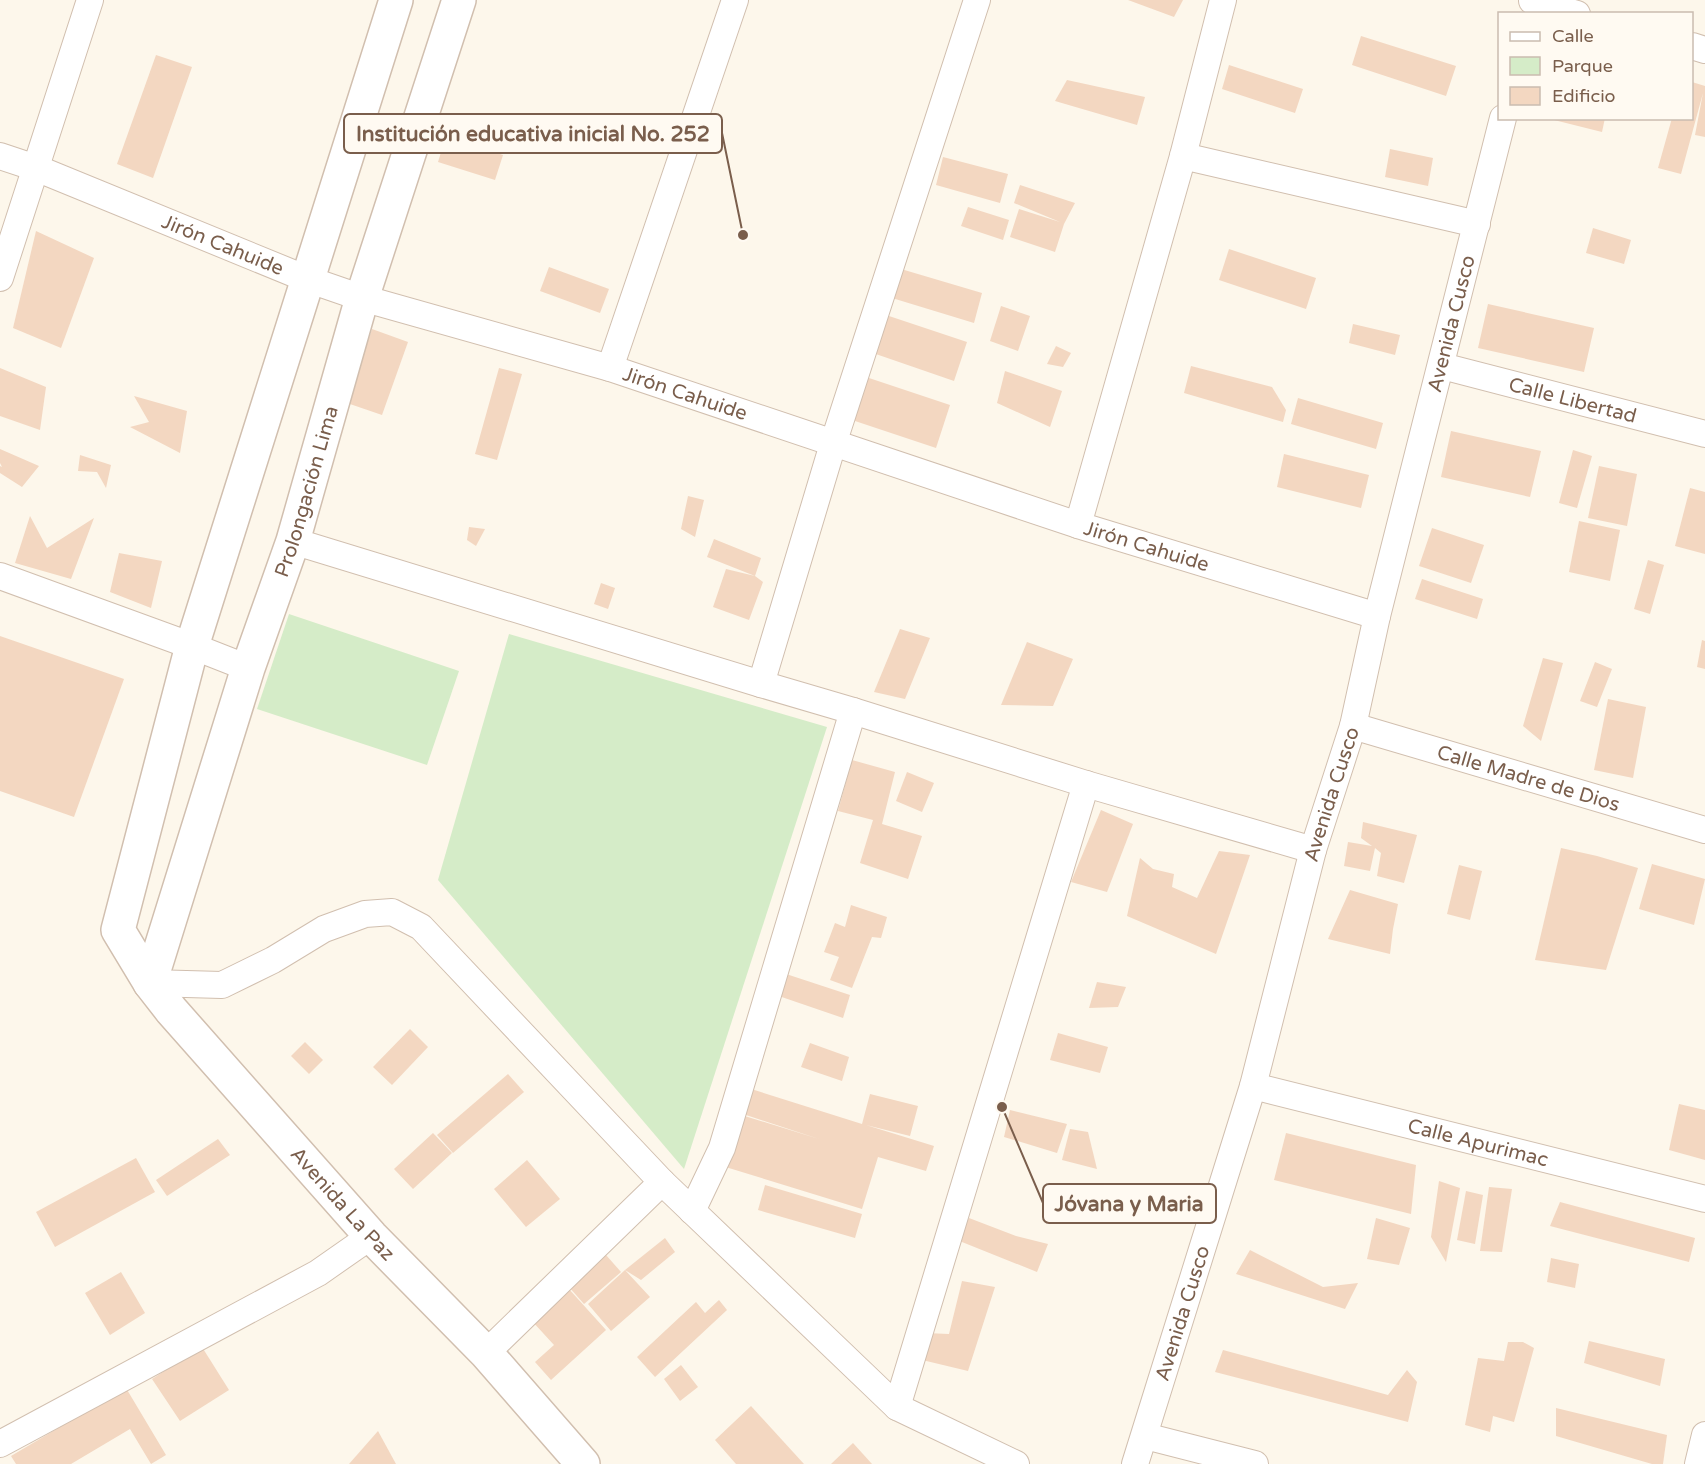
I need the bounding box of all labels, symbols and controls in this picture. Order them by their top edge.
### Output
legend [1498,12,1693,120]
text: Calle [1552,25,1594,47]
text: Parque [1552,55,1613,77]
text: Edificio [1552,85,1616,107]
callout: Institución educativa inicial No. 252 [344,114,722,153]
text: Institución educativa inicial No. 252 [356,122,710,147]
street label: Jirón Cahuide [158,210,287,281]
street label: Avenida Cusco [1423,253,1481,395]
street label: Jirón Cahuide [620,362,750,426]
street label: Calle Libertad [1506,373,1639,429]
street label: Prolongación Lima [270,403,344,581]
street label: Jirón Cahuide [1081,516,1212,577]
street label: Avenida Cusco [1299,724,1365,865]
street label: Calle Madre de Dios [1434,740,1622,817]
street label: Calle Apurimac [1405,1114,1551,1172]
street label: Avenida La Paz [285,1143,399,1266]
callout: Jóvana y Maria [1043,1184,1216,1223]
text: Jóvana y Maria [1053,1192,1204,1217]
street label: Avenida Cusco [1151,1243,1215,1384]

